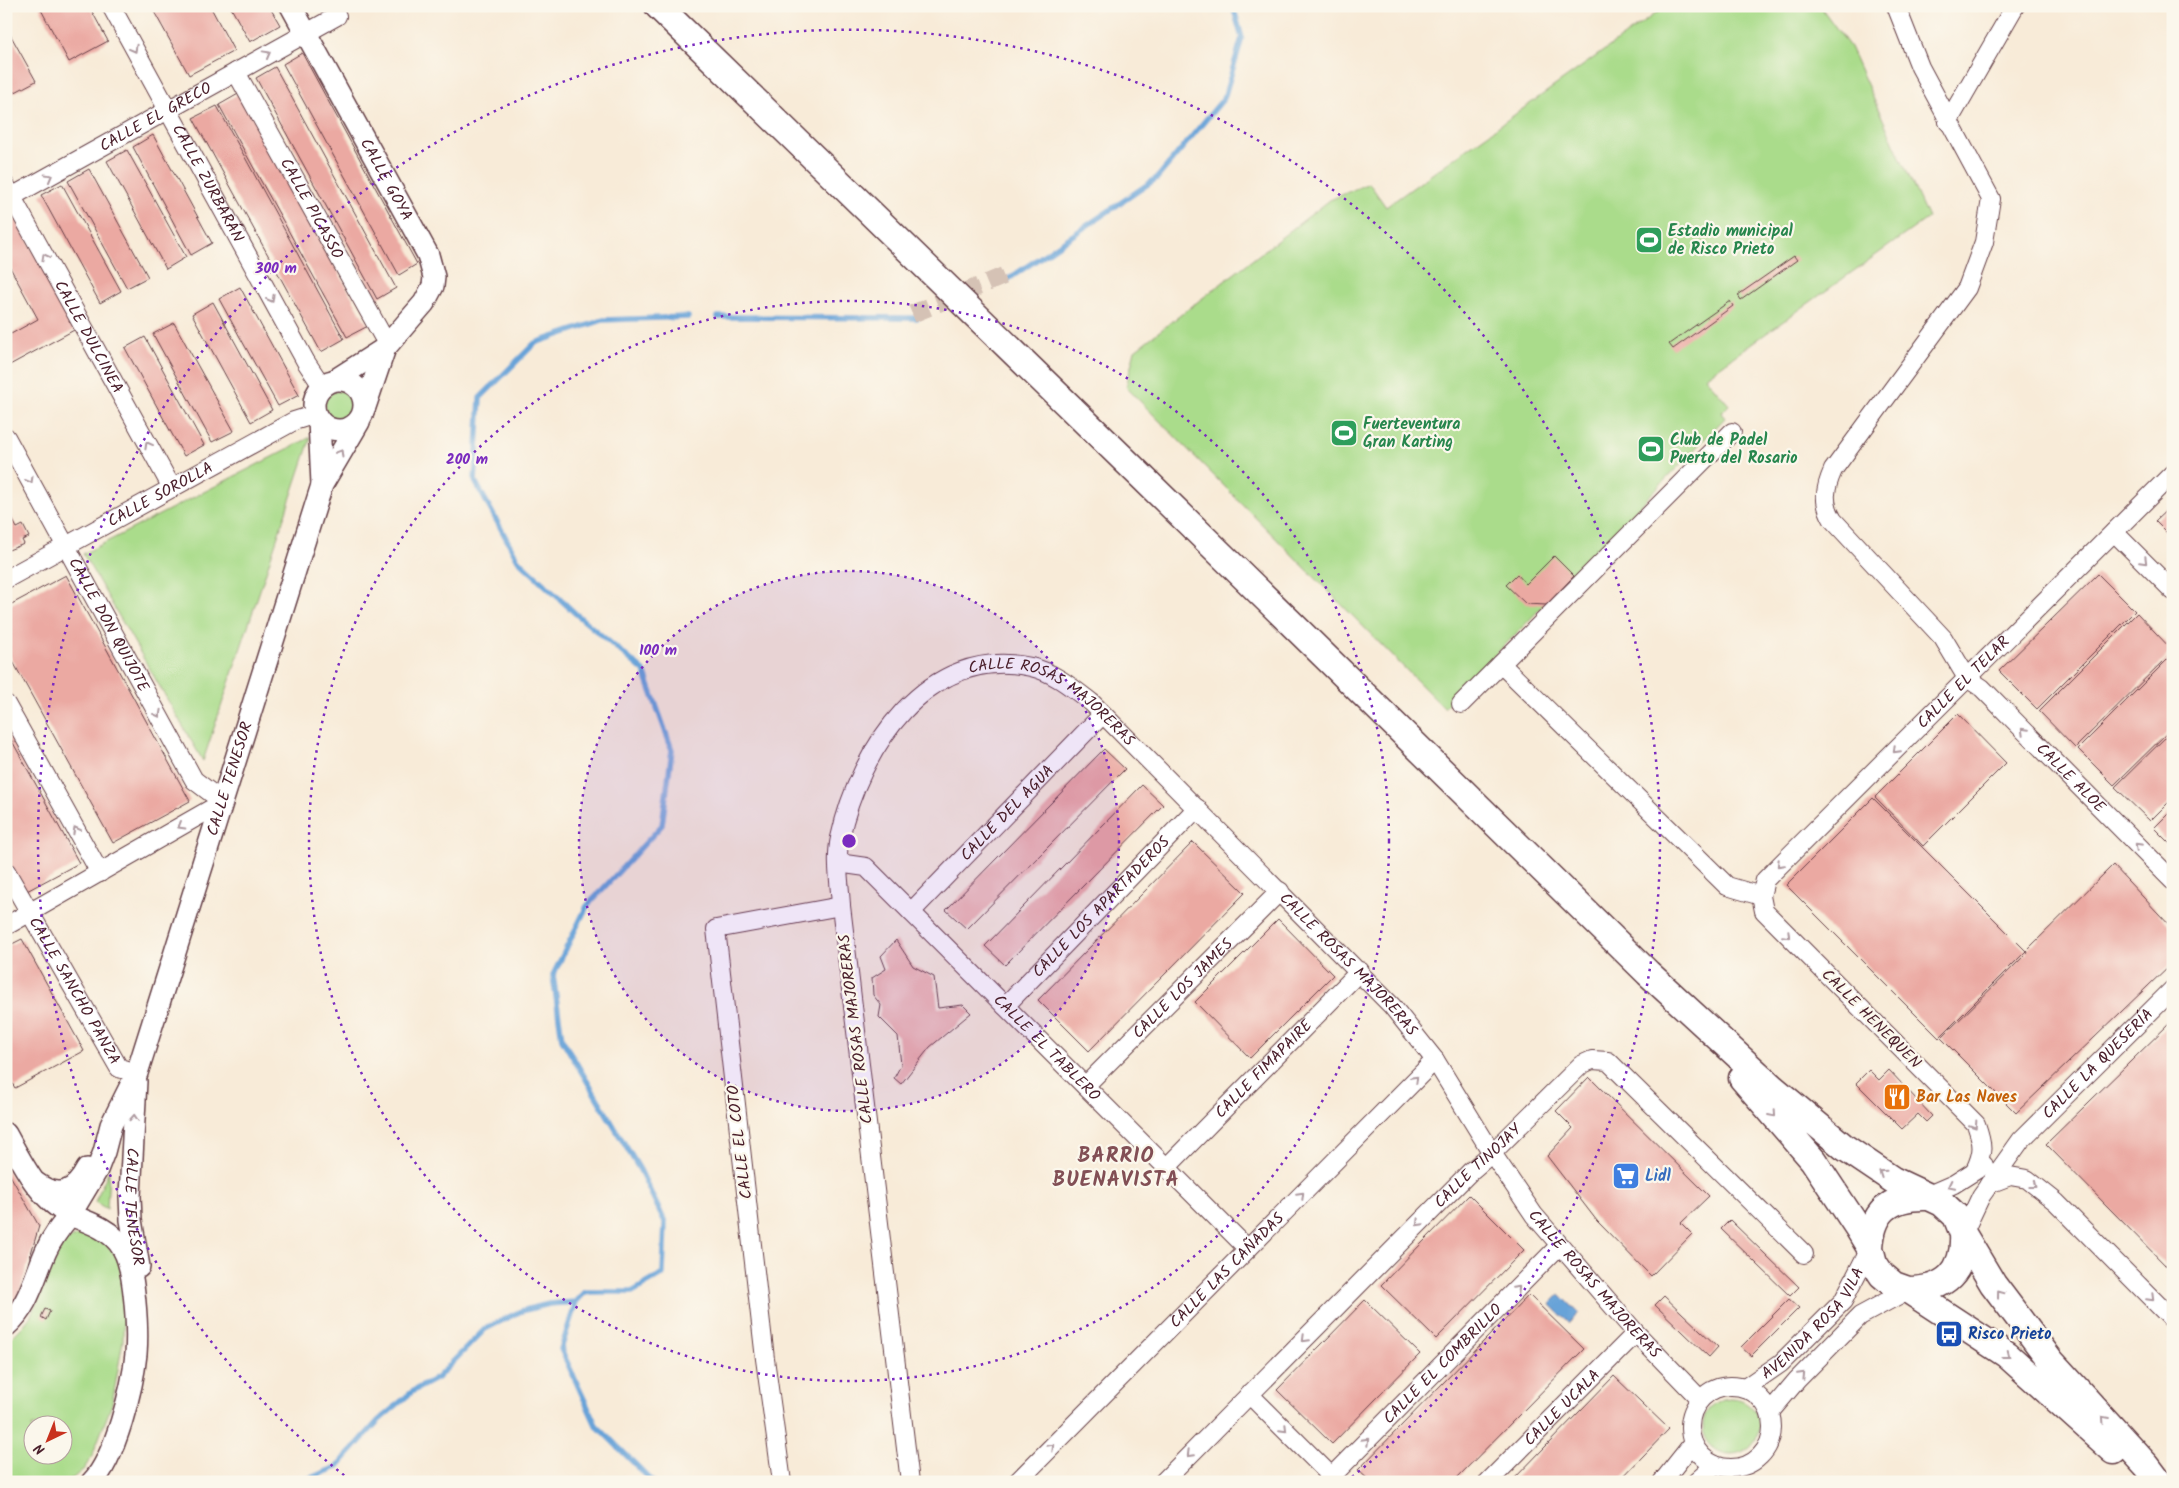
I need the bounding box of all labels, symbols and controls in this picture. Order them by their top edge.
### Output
one-way arrow [128,44,138,53]
one-way arrow [262,51,271,61]
street label: CALLE EL GRECO [95,76,216,158]
street label: CALLE ZURBARÁN [166,120,251,247]
street label: CALLE GOYA [354,134,419,226]
street label: CALLE PICASSO [274,153,350,264]
one-way arrow [43,173,52,183]
place label: Estadio municipal de Risco Prieto [1668,219,1794,262]
sports icon: Estadio municipal de Risco Prieto [1634,225,1664,255]
one-way arrow [41,253,51,262]
text: 300 m [254,257,297,281]
street label: CALLE DULCINEA [48,276,130,398]
one-way arrow [265,293,275,302]
place label: Fuerteventura Gran Karting [1363,412,1460,455]
sports icon: Fuerteventura Gran Karting [1329,418,1359,448]
place label: Club de Padel Puerto del Rosario [1670,428,1797,471]
sports icon: Club de Padel Puerto del Rosario [1636,434,1666,464]
one-way arrow [144,441,154,450]
text: 200 m [446,448,488,472]
one-way arrow [334,450,344,459]
street label: CALLE SOROLLA [103,455,218,534]
one-way arrow [23,474,33,483]
street label: CALLE DON QUIJOTE [62,553,156,697]
one-way arrow [2138,556,2147,565]
street label: CALLE EL TELAR [1911,630,2015,735]
text: 100 m [639,639,677,663]
street label: CALLE ROSAS MAJORERAS [966,651,1141,752]
one-way arrow [152,709,162,718]
street label: CALLE TENESOR [200,719,259,839]
one-way arrow [2021,728,2030,737]
street label: CALLE ALOE [2030,737,2112,819]
one-way arrow [1892,744,1901,753]
street label: CALLE DEL AGUA [954,759,1060,867]
one-way arrow [177,820,186,830]
one-way arrow [72,826,82,835]
street label: CALLE LOS APARTADEROS [1026,830,1176,984]
centre of rings [840,832,858,850]
one-way arrow [2135,843,2144,852]
one-way arrow [1777,858,1786,867]
street label: CALLE ROSAS MAJORERAS [1273,886,1424,1042]
street label: CALLE SANCHO PANZA [22,912,127,1070]
one-way arrow [1781,929,1790,938]
street label: CALLE ROSAS MAJORERAS [832,932,880,1125]
street label: CALLE LOS JAMES [1126,932,1239,1045]
street label: CALLE HENEQUEN [1815,963,1927,1075]
street label: CALLE EL TABLERO [987,988,1106,1107]
street label: CALLE LA QUESERÍA [2036,1002,2159,1125]
street label: CALLE FIMAPAIRE [1209,1013,1319,1124]
one-way arrow [1410,1076,1419,1085]
restaurant icon: Bar Las Naves [1882,1082,1912,1112]
street label: CALLE EL COTO [721,1083,759,1201]
place label: Bar Las Naves [1916,1085,2017,1110]
one-way arrow [1767,1109,1776,1118]
one-way arrow [129,1114,140,1122]
street label: CALLE TINOJAY [1428,1117,1528,1214]
one-way arrow [1968,1120,1978,1129]
district label: BARRIO BUENAVISTA [1052,1140,1180,1197]
street label: CALLE TENESOR [117,1147,151,1267]
supermarket icon: Lidl [1611,1161,1641,1191]
place label: Lidl [1645,1164,1672,1189]
one-way arrow [1878,1170,1888,1179]
one-way arrow [1947,1179,1956,1189]
one-way arrow [2028,1179,2038,1188]
one-way arrow [1295,1192,1304,1201]
street label: CALLE ROSAS MAJORERAS [1522,1204,1667,1364]
street label: CALLE LAS CAÑADAS [1163,1206,1290,1334]
one-way arrow [1416,1217,1425,1226]
street label: AVENIDA ROSA VILA [1756,1263,1871,1386]
one-way arrow [1511,1285,1520,1294]
one-way arrow [1997,1290,2006,1300]
one-way arrow [2145,1292,2154,1301]
street label: CALLE EL COMBRILLO [1377,1298,1508,1430]
bus stop icon: Risco Prieto [1934,1319,1964,1349]
place label: Risco Prieto [1968,1322,2052,1347]
one-way arrow [1302,1333,1311,1342]
one-way arrow [2001,1350,2010,1358]
street label: CALLE UCALA [1518,1363,1606,1452]
one-way arrow [1796,1372,1805,1381]
one-way arrow [2101,1415,2110,1424]
north arrow [22,1416,72,1466]
one-way arrow [1278,1423,1287,1432]
text: N [29,1438,51,1460]
one-way arrow [1360,1438,1369,1447]
one-way arrow [1046,1444,1055,1453]
one-way arrow [1187,1448,1196,1457]

